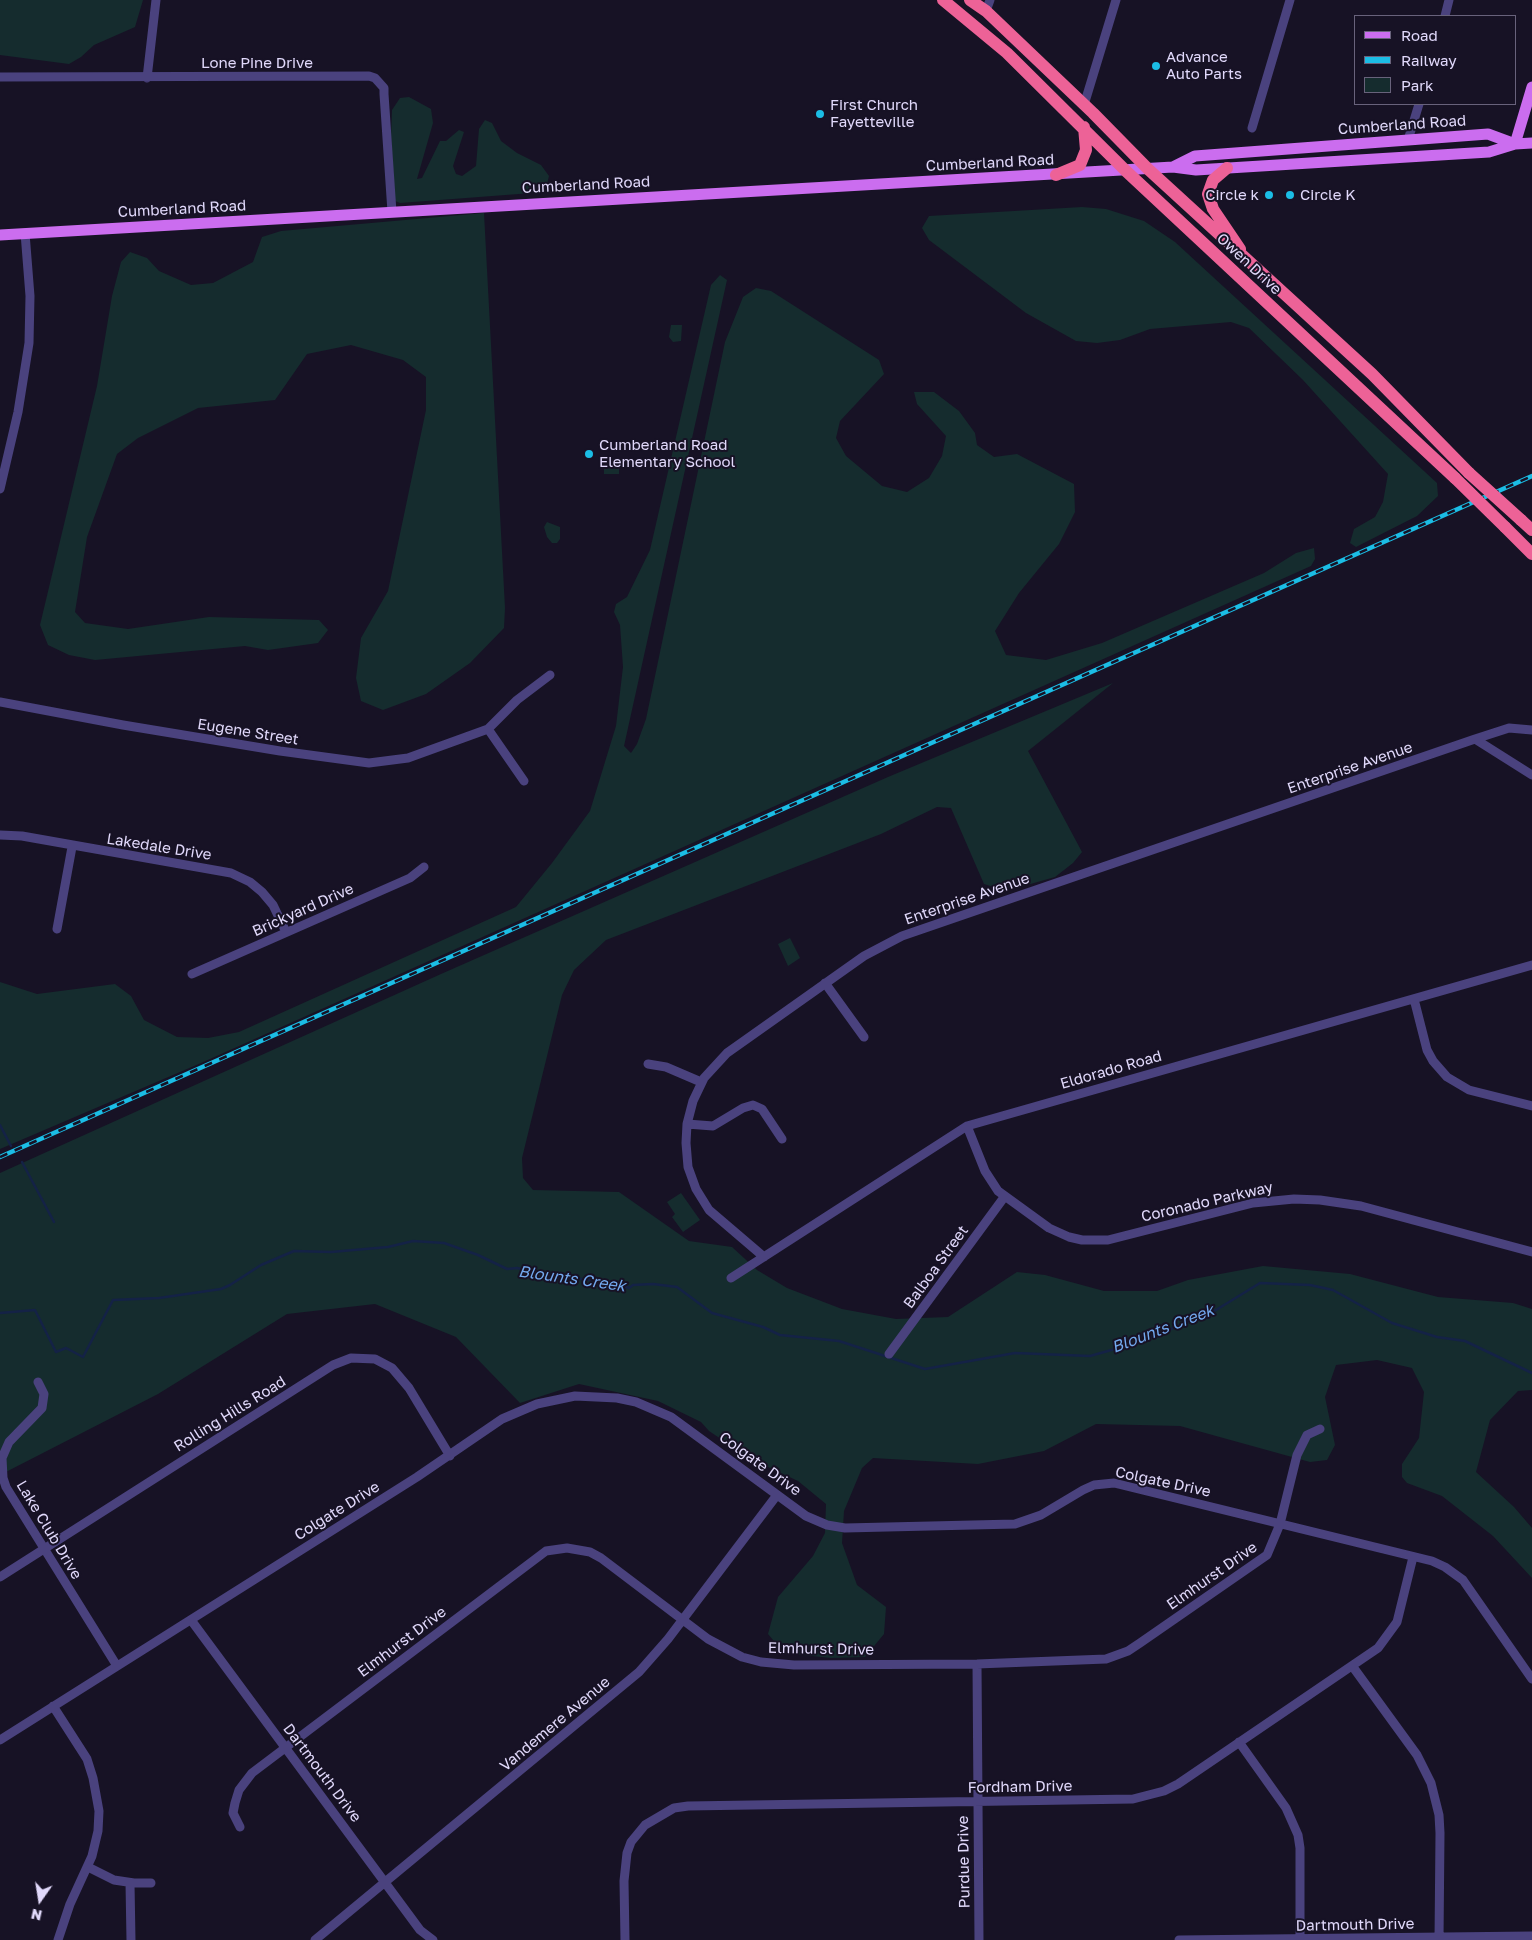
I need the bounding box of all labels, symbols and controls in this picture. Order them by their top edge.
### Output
legend [1354,15,1517,105]
text: Road [1401,26,1438,44]
place label: Advance Auto Parts [1166,48,1242,83]
text: Railway [1401,51,1457,69]
street label: Lone Pine Drive [201,54,313,72]
marker: Advance Auto Parts [1150,60,1162,72]
text: Park [1401,76,1433,94]
place label: First Church Fayetteville [830,96,918,131]
marker: First Church Fayetteville [814,108,826,120]
street label: Cumberland Road [1337,112,1467,138]
street label: Cumberland Road [925,151,1055,175]
street label: Cumberland Road [521,173,651,197]
place label: Circle k [1205,186,1259,204]
place label: Circle K [1300,186,1356,204]
marker: Circle k [1263,189,1275,201]
marker: Circle K [1284,189,1296,201]
street label: Cumberland Road [117,197,247,221]
street label: Owen Drive [1213,229,1285,299]
place label: Cumberland Road Elementary School [599,436,735,471]
marker: Cumberland Road Elementary School [583,448,595,460]
street label: Eugene Street [196,715,300,749]
street label: Enterprise Avenue [1285,738,1415,798]
street label: Lakedale Drive [105,830,213,864]
street label: Enterprise Avenue [902,869,1032,929]
street label: Brickyard Drive [250,880,356,940]
street label: Eldorado Road [1058,1047,1164,1093]
street label: Coronado Parkway [1139,1178,1275,1226]
street label: Balboa Street [900,1222,972,1312]
water label: Blounts Creek [517,1262,627,1296]
water label: Blounts Creek [1109,1301,1217,1357]
street label: Rolling Hills Road [171,1372,289,1456]
street label: Colgate Drive [715,1428,805,1500]
street label: Colgate Drive [1114,1463,1212,1501]
street label: Lake Club Drive [12,1477,86,1583]
street label: Colgate Drive [291,1478,383,1544]
street label: Elmhurst Drive [1163,1538,1261,1614]
street label: Elmhurst Drive [354,1603,450,1681]
street label: Elmhurst Drive [768,1639,874,1659]
street label: Vandemere Avenue [496,1673,614,1775]
street label: Dartmouth Drive [279,1720,365,1826]
street label: Fordham Drive [968,1777,1072,1797]
street label: Purdue Drive [954,1816,974,1908]
north arrow [15,1875,65,1925]
text: N [29,1906,44,1925]
street label: Dartmouth Drive [1296,1915,1414,1935]

